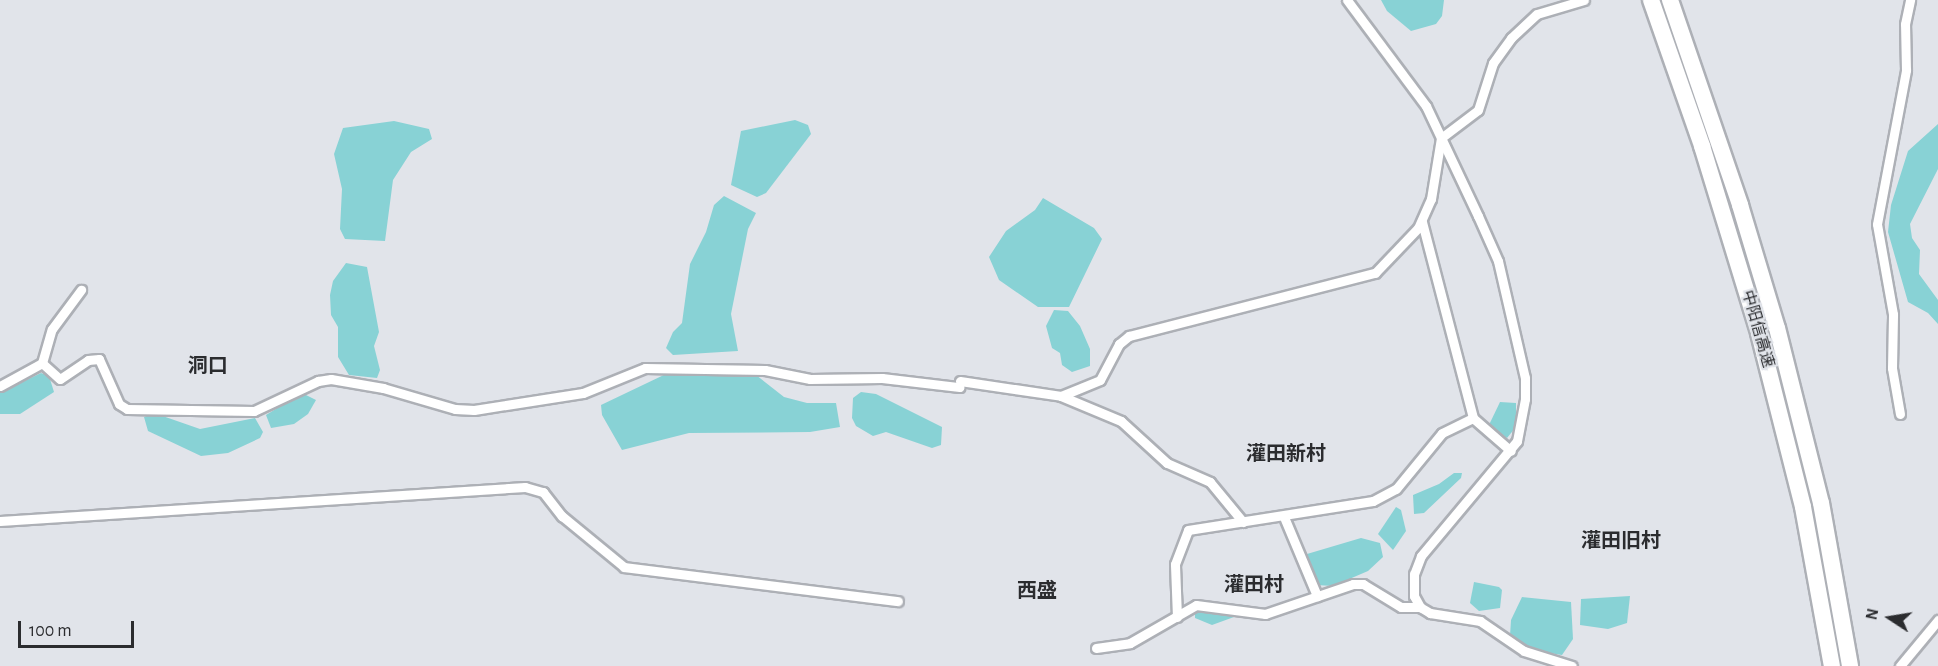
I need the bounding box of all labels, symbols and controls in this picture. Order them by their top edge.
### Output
street label: 中阳信高速 [1738,288,1778,370]
district label: 洞口 [188,354,228,378]
district label: 灌田新村 [1246,442,1326,466]
district label: 灌田旧村 [1581,529,1661,553]
district label: 灌田村 [1224,573,1284,597]
district label: 西盛 [1017,579,1057,603]
north arrow [1860,588,1920,648]
text: N [1863,607,1881,621]
scale bar [21,609,136,647]
text: 100 m [29,622,72,640]

